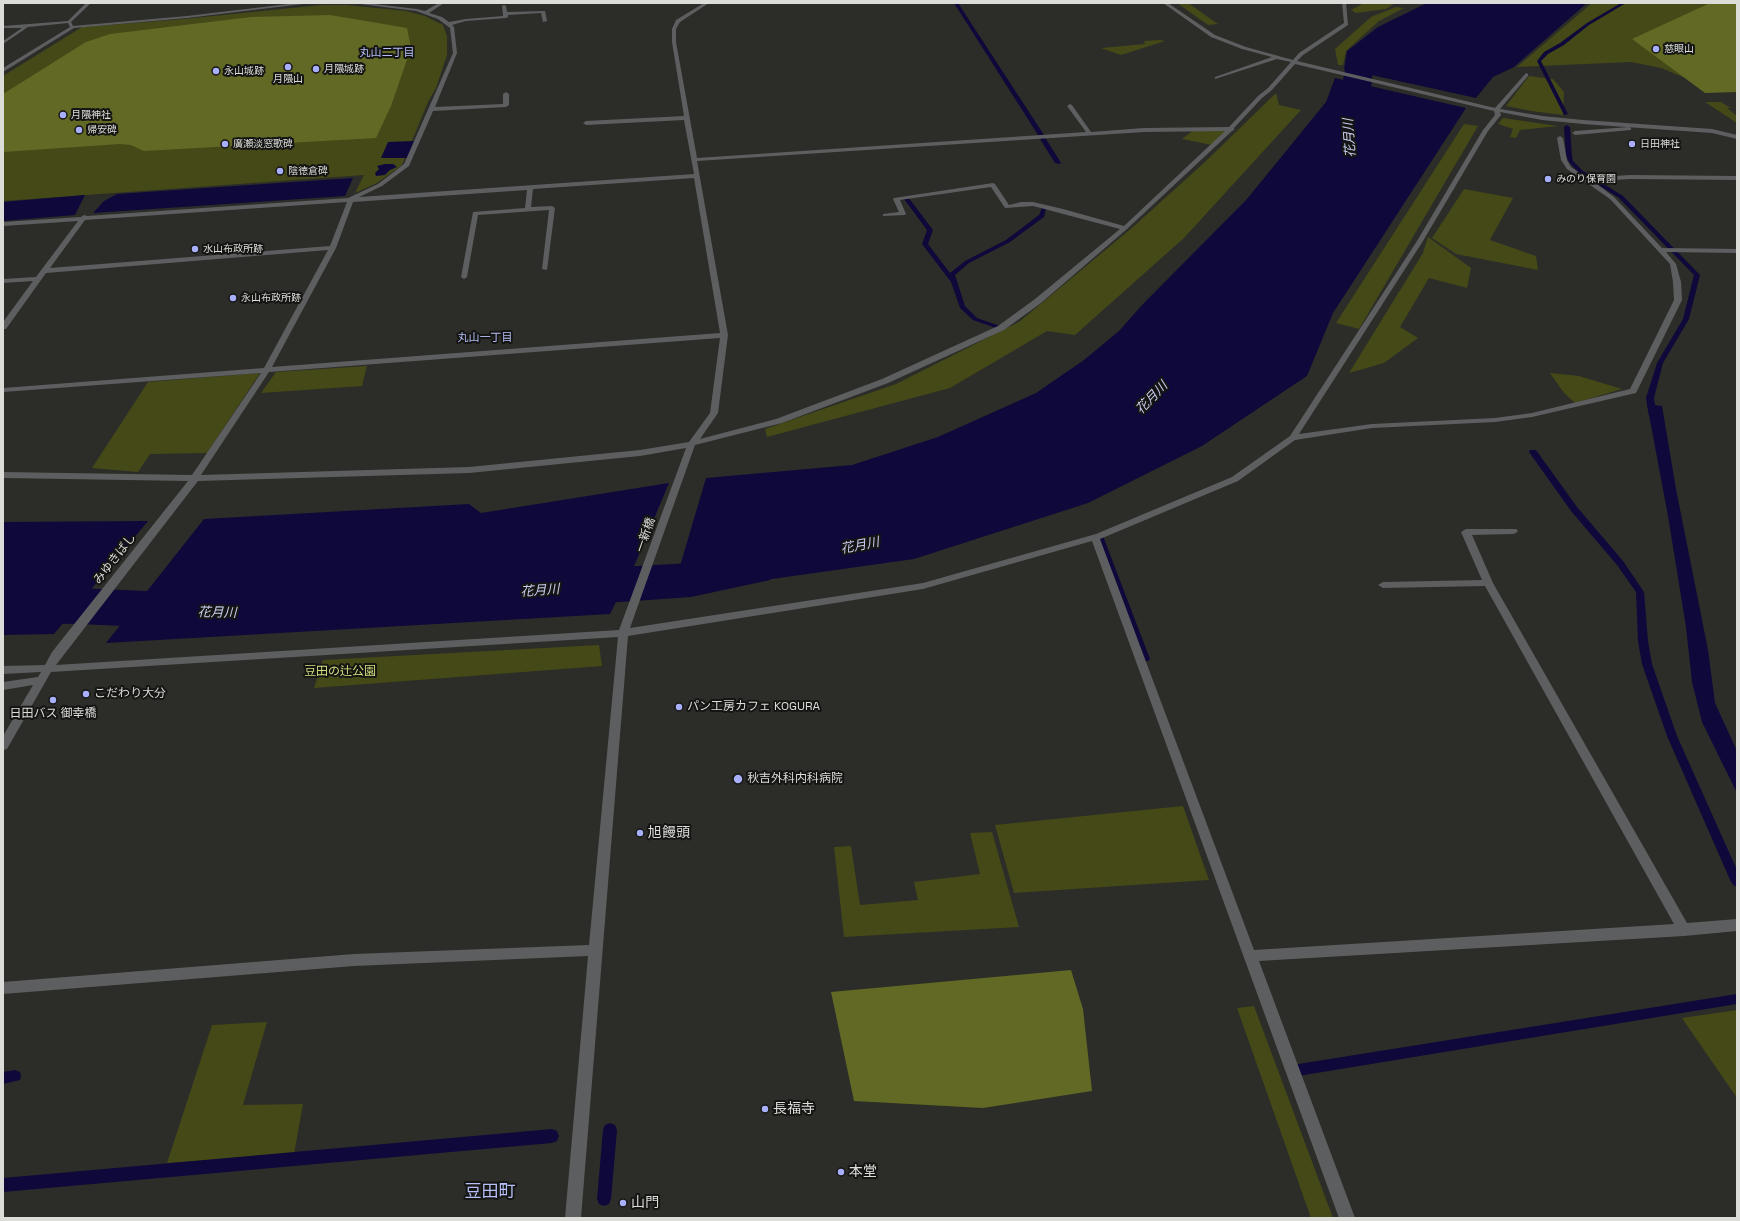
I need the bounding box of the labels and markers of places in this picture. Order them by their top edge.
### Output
place label: 慈眼山 [1664,43,1694,55]
marker: 慈眼山 [1651,44,1661,54]
marker: 月隈山 [283,62,293,72]
place label: 月隈城跡 [324,63,364,75]
marker: 月隈城跡 [311,64,321,74]
place label: 永山城跡 [224,65,264,77]
marker: 永山城跡 [211,66,221,76]
place label: 月隈山 [273,73,303,85]
place label: 月隈神社 [71,109,111,121]
marker: 月隈神社 [58,110,68,120]
place label: 帰安碑 [87,124,117,136]
marker: 帰安碑 [74,125,84,135]
place label: 廣瀬淡窓歌碑 [233,138,293,150]
place label: 日田神社 [1640,138,1680,150]
marker: 廣瀬淡窓歌碑 [220,139,230,149]
marker: 日田神社 [1627,139,1637,149]
place label: 陰徳倉碑 [288,165,328,177]
marker: 陰徳倉碑 [275,166,285,176]
place label: みのり保育園 [1556,173,1616,185]
marker: みのり保育園 [1543,174,1553,184]
place label: 水山布政所跡 [203,243,263,255]
marker: 水山布政所跡 [190,244,200,254]
place label: 永山布政所跡 [241,292,301,304]
marker: 永山布政所跡 [228,293,238,303]
place label: こだわり大分 [94,687,166,701]
marker: こだわり大分 [81,689,91,699]
marker: 日田バス 御幸橋 [48,695,58,705]
place label: パン工房カフェ KOGURA [687,700,820,714]
marker: パン工房カフェ KOGURA [674,702,684,712]
place label: 日田バス 御幸橋 [9,707,97,721]
place label: 秋吉外科内科病院 [747,772,843,786]
marker: 秋吉外科内科病院 [732,773,744,785]
place label: 旭饅頭 [648,825,690,841]
marker: 旭饅頭 [635,828,645,838]
place label: 長福寺 [773,1101,815,1117]
marker: 長福寺 [760,1104,770,1114]
place label: 本堂 [849,1164,877,1180]
marker: 本堂 [836,1167,846,1177]
place label: 山門 [631,1195,659,1211]
marker: 山門 [618,1198,628,1208]

